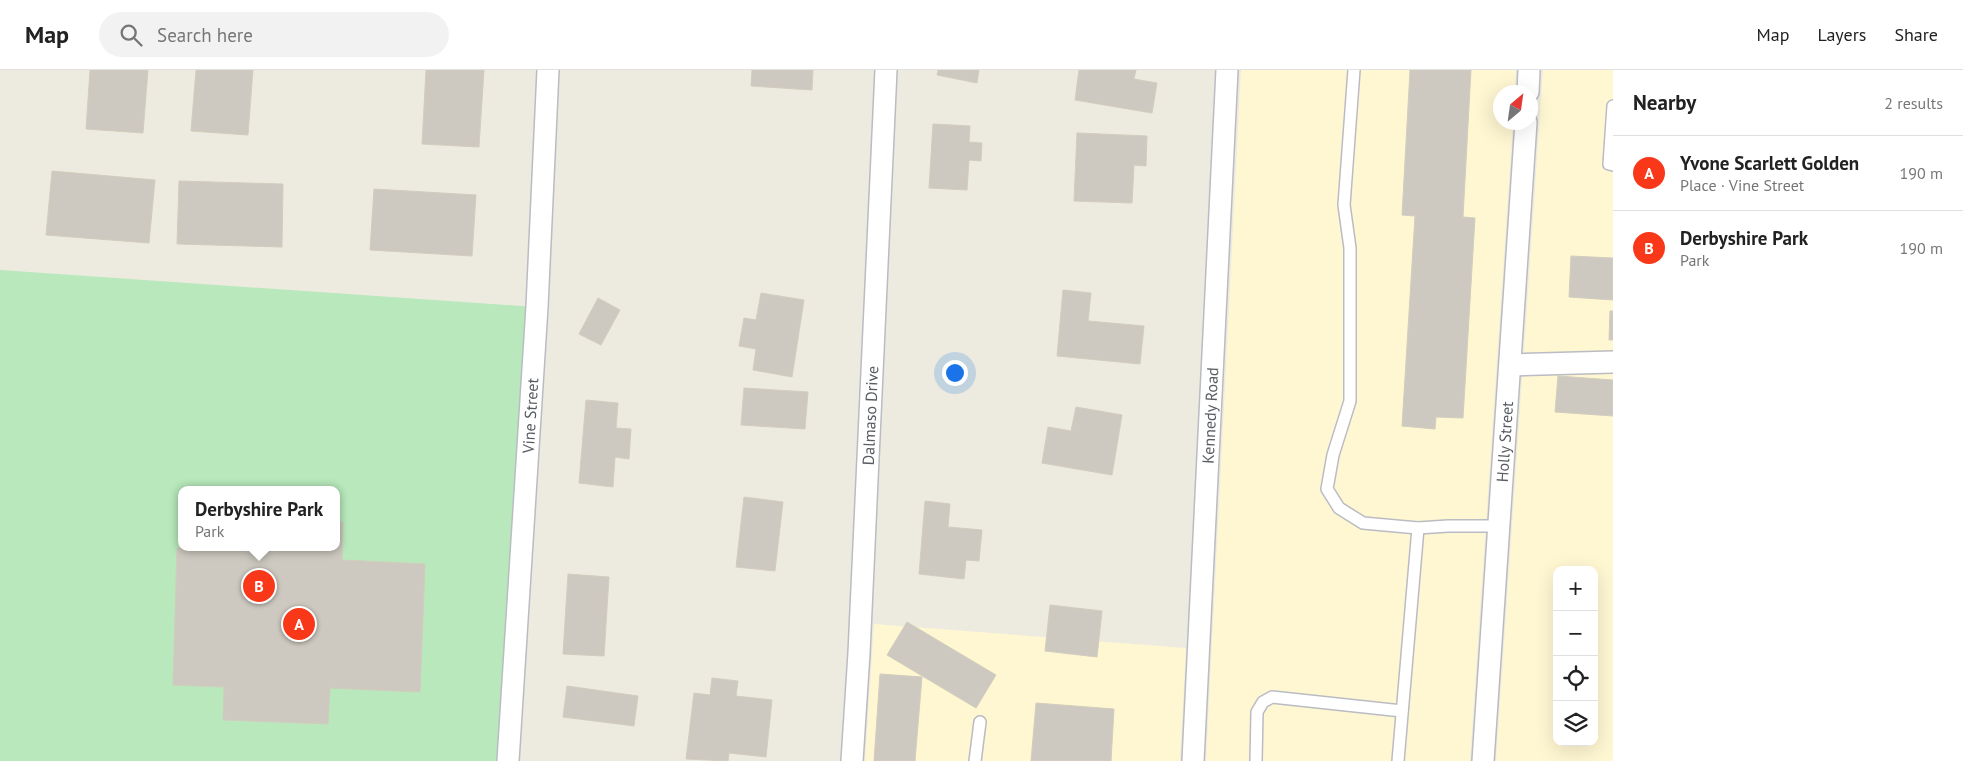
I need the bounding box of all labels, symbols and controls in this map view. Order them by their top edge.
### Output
search box [99,12,449,57]
text: Map [25,19,69,50]
icon: search [117,21,145,49]
text: Search here [157,23,253,47]
text: Map [1757,23,1789,46]
text: Layers [1817,23,1866,46]
text: Share [1894,23,1938,46]
north arrow [1493,85,1538,130]
text: Nearby [1633,89,1696,116]
text: 2 results [1884,93,1943,113]
text: Yvone Scarlett Golden [1680,151,1859,175]
text: A [1644,163,1654,183]
text: 190 m [1900,163,1943,183]
text: Place · Vine Street [1680,175,1804,195]
text: Derbyshire Park [1680,226,1808,250]
text: B [1644,238,1654,258]
text: 190 m [1900,238,1943,258]
text: Park [1680,250,1709,270]
your location [942,360,968,386]
street label: Dalmaso Drive [858,365,882,466]
street label: Kennedy Road [1198,367,1222,464]
street label: Vine Street [518,377,542,455]
street label: Holly Street [1492,400,1517,483]
popup [178,486,340,551]
text: Derbyshire Park [195,497,323,521]
text: Park [195,521,224,541]
map controls [1553,566,1598,746]
button: + [1553,566,1598,611]
pin: B [243,567,275,605]
pin: A [283,605,315,643]
button: − [1553,611,1598,656]
button: locate [1553,656,1598,701]
button: layers [1553,701,1598,746]

